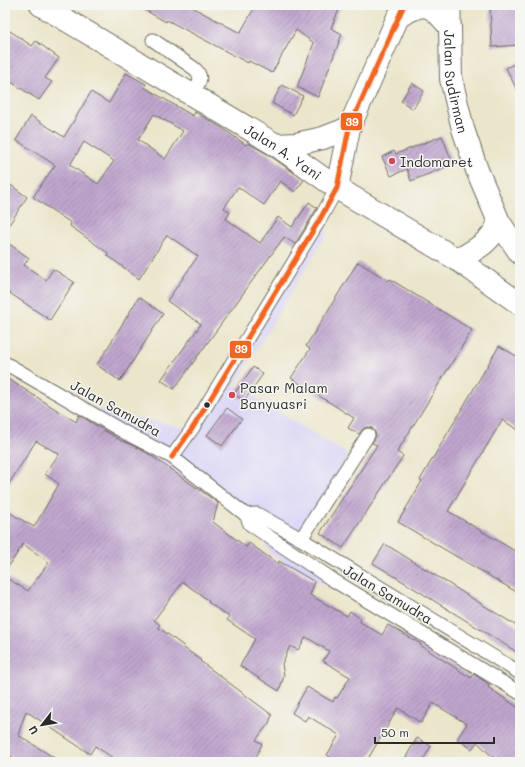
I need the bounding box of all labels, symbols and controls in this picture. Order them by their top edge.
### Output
street label: Jalan Sudirman [441,30,473,135]
line badge: 39 [340,112,363,131]
text: 39 [345,114,359,129]
street label: Jalan A. Yani [241,119,326,184]
place label: Indomaret [400,152,473,171]
marker: Indomaret [387,156,397,166]
line badge: 39 [229,340,252,359]
text: 39 [234,341,248,356]
street label: Jalan Samudra [67,375,165,441]
place label: Pasar Malam Banyuasri [240,378,328,413]
marker: Pasar Malam Banyuasri [227,390,237,400]
unlabelled marker [202,400,212,410]
street label: Jalan Samudra [340,560,436,628]
north arrow [22,705,62,745]
scale bar [375,719,494,745]
text: U [25,723,41,738]
text: 50 m [381,724,409,740]

